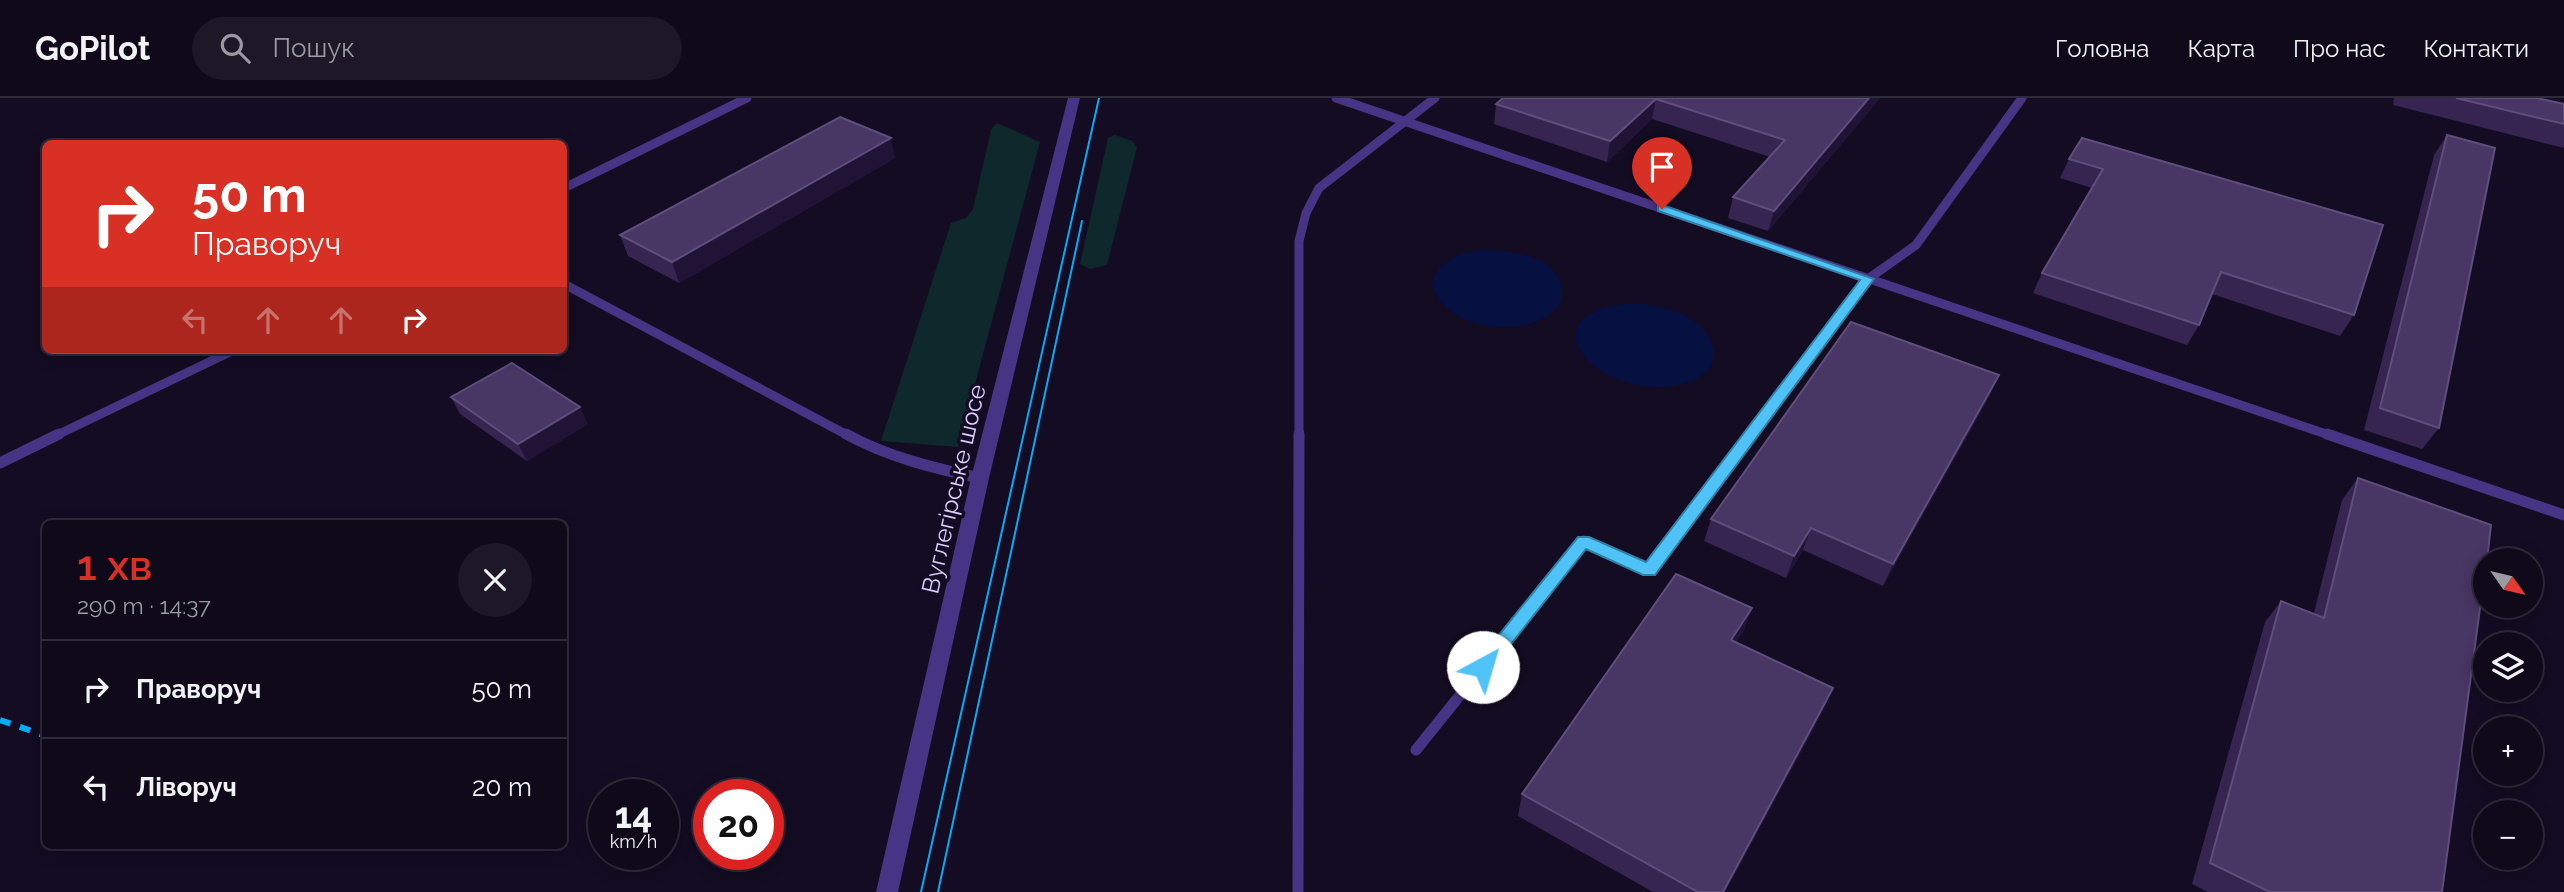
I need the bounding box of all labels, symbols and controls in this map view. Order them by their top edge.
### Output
search box [192,17,682,80]
text: GoPilot [35,29,150,68]
icon: search [216,29,254,67]
text: Пошук [272,33,355,63]
text: Головна [2055,34,2149,63]
text: Карта [2187,34,2255,63]
text: Про нас [2293,34,2386,63]
text: Контакти [2424,34,2529,63]
pin [1632,137,1692,209]
icon: arrive [1643,148,1681,186]
text: 50 m [192,166,307,223]
icon: right [77,168,168,259]
text: Праворуч [192,225,341,262]
icon: left [176,301,214,339]
icon: ahead [249,301,287,339]
icon: ahead [322,301,360,339]
icon: right [395,301,433,339]
street label: Вуглегірське шосе [915,381,992,596]
text: 1 хв [77,541,152,590]
button: close [458,543,532,617]
north arrow [2473,548,2543,618]
map controls [2473,548,2543,870]
text: 290 m · 14:37 [77,592,211,619]
position arrow [1446,630,1520,704]
button: layers [2473,632,2543,702]
icon: right [77,670,115,708]
text: Праворуч [136,674,261,704]
text: 50 m [471,674,532,704]
button: + [2473,716,2543,786]
icon: left [77,768,115,806]
text: Ліворуч [136,772,237,802]
text: 20 m [472,772,532,802]
speed limit sign: 20 [693,779,784,870]
text: 14 [615,795,652,836]
button: − [2473,800,2543,870]
text: km/h [610,831,657,852]

